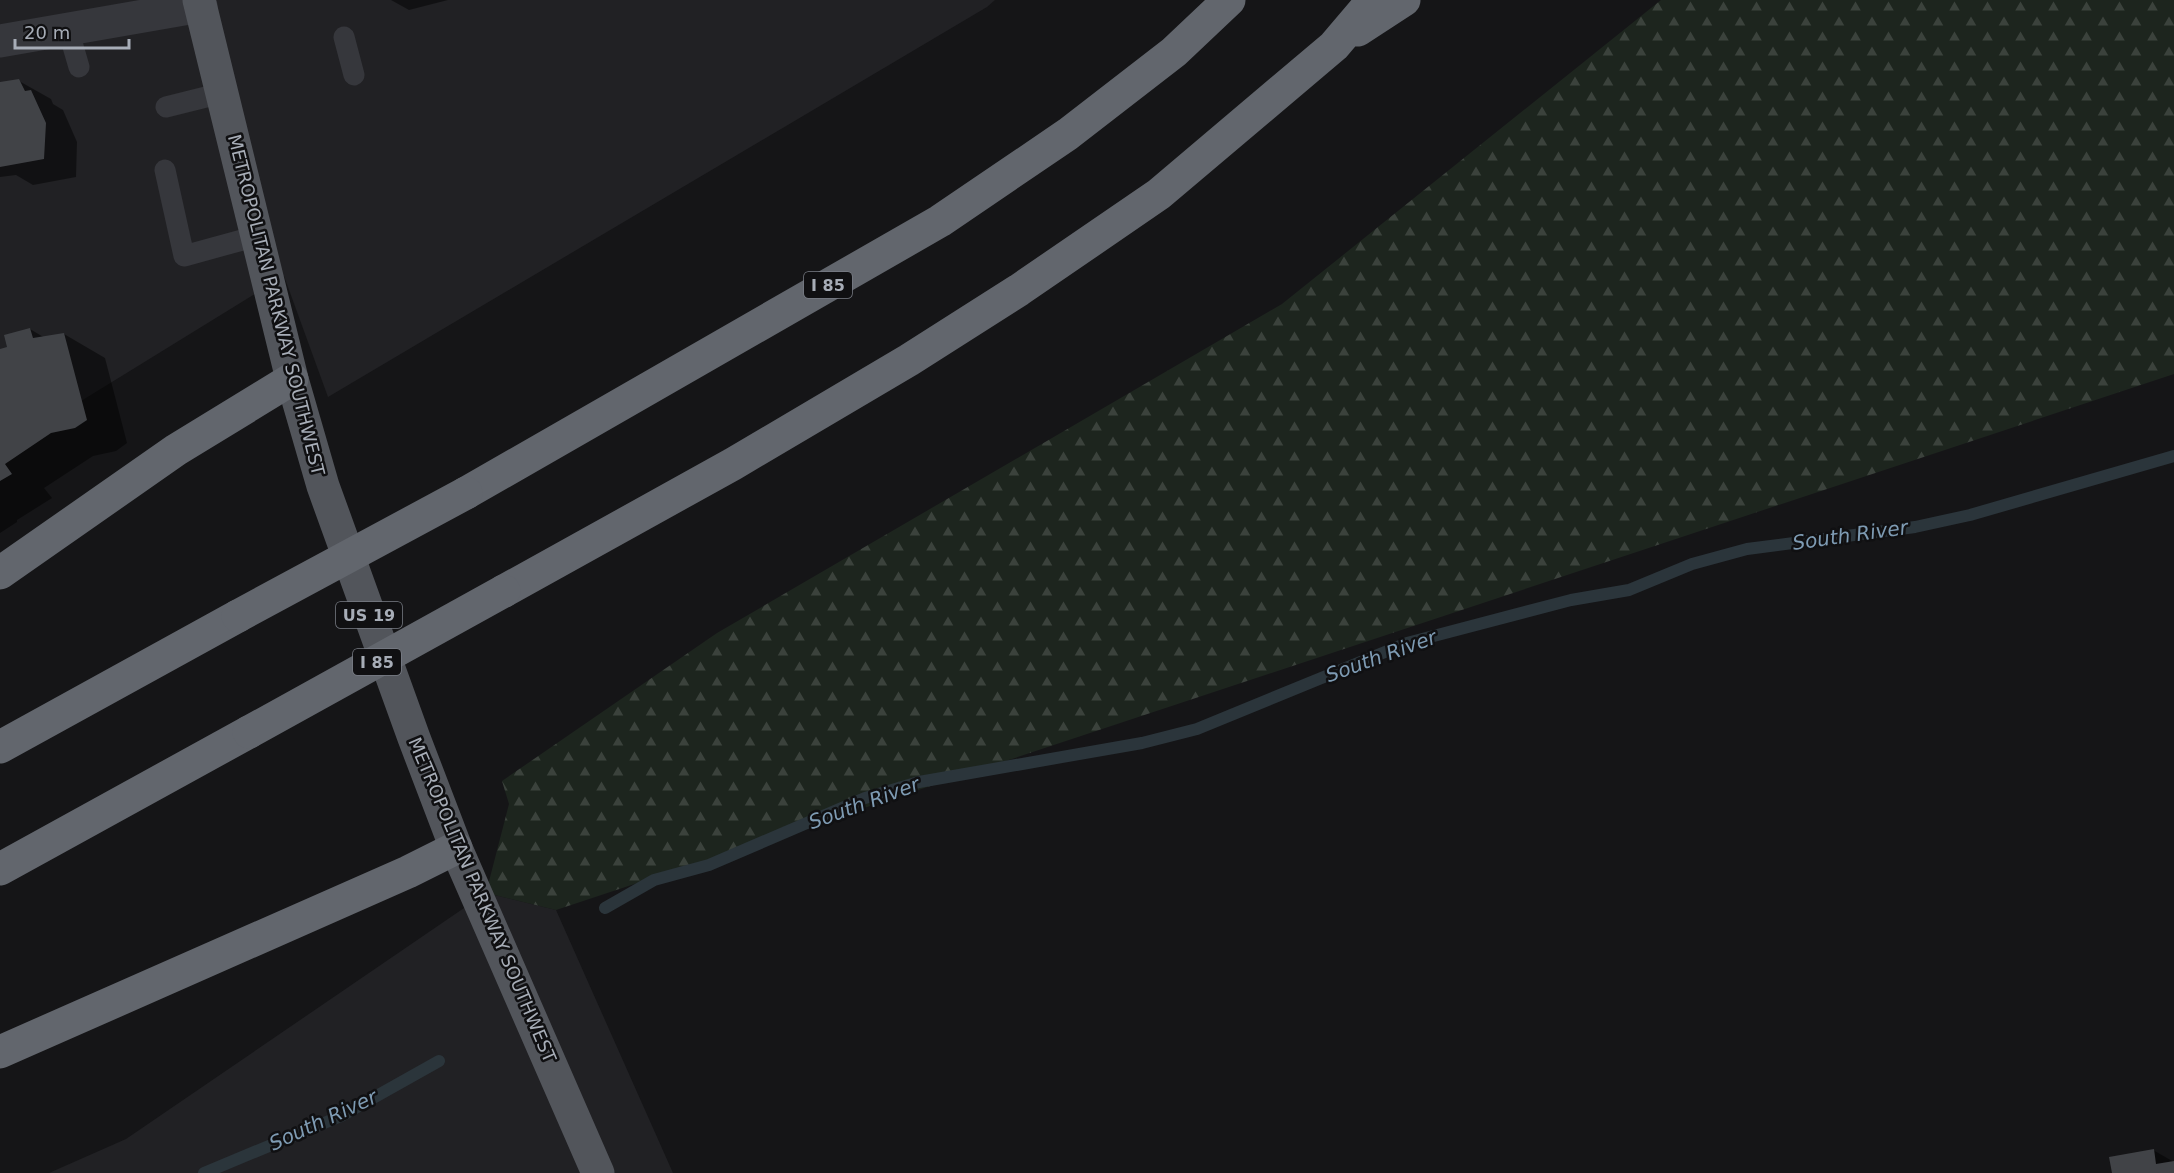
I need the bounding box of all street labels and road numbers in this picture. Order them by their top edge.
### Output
street label: METROPOLITAN PARKWAY SOUTHWEST [224,132,329,479]
road number: I 85 [804,272,852,298]
road number: US 19 [336,602,402,628]
road number: I 85 [353,649,401,675]
street label: METROPOLITAN PARKWAY SOUTHWEST [404,734,561,1066]

